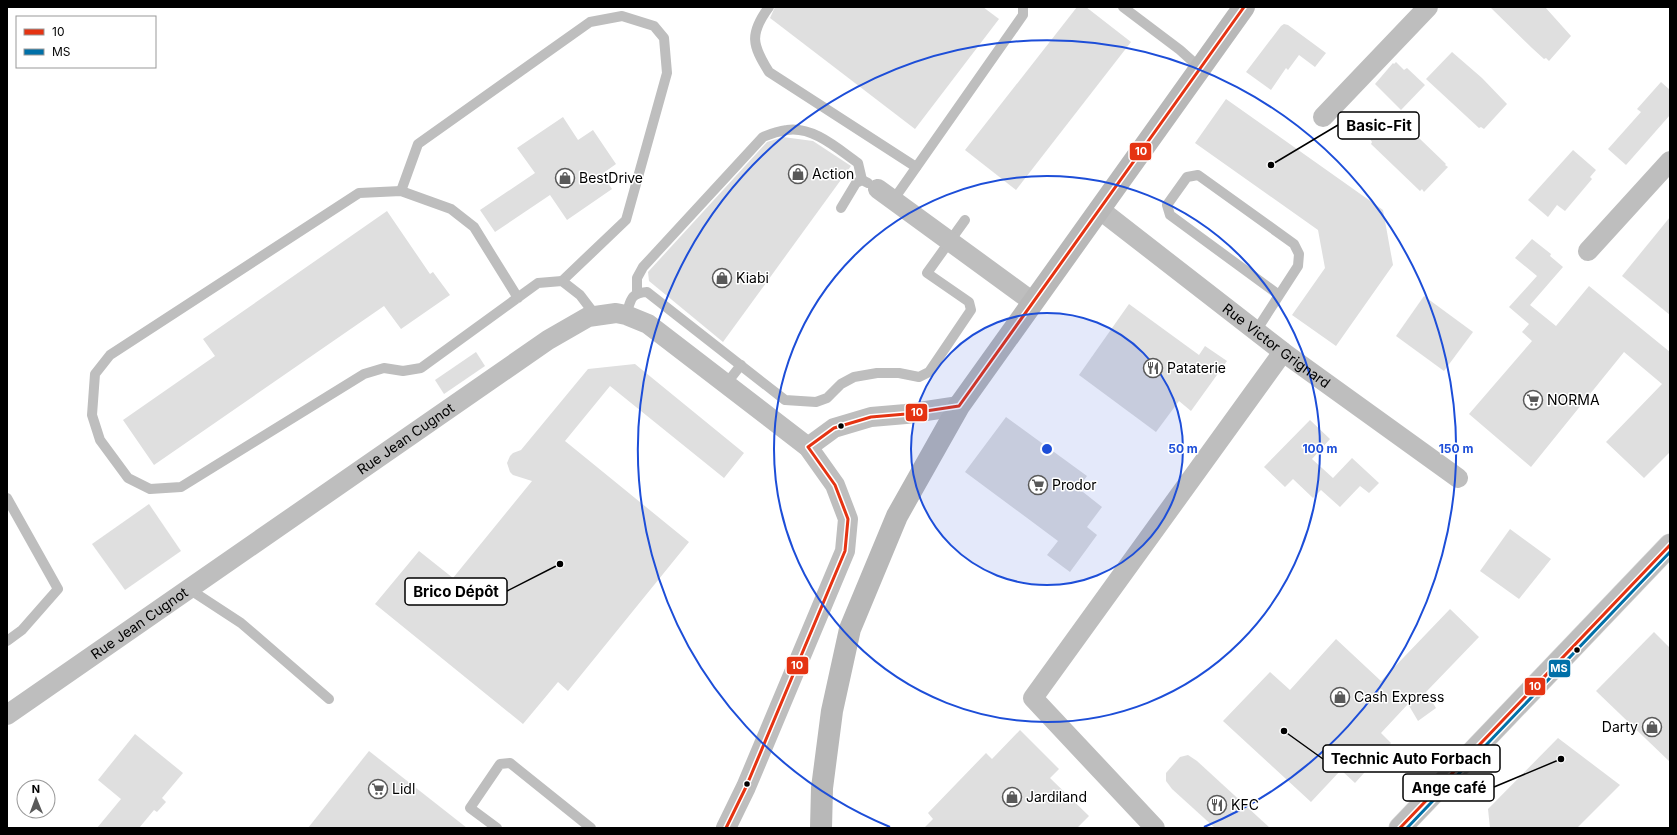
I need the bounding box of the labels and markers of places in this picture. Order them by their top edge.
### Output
callout: Basic-Fit [1338,112,1419,139]
shop icon: Action [787,163,809,185]
place label: Action [812,165,854,182]
shop icon: BestDrive [554,167,576,189]
place label: BestDrive [579,169,643,186]
shop icon: Kiabi [711,267,733,289]
place label: Kiabi [736,269,769,286]
restaurant icon: Pataterie [1142,357,1164,379]
place label: Pataterie [1167,359,1226,376]
supermarket icon: NORMA [1522,389,1544,411]
place label: NORMA [1547,391,1600,408]
unlabelled marker [836,421,846,431]
centre of rings [1040,442,1054,456]
supermarket icon: Prodor [1027,474,1049,496]
place label: Prodor [1052,476,1097,493]
callout: Brico Dépôt [405,578,507,605]
unlabelled marker [1572,645,1582,655]
shop icon: Cash Express [1329,686,1351,708]
place label: Cash Express [1354,688,1444,705]
shop icon: Darty [1641,716,1663,738]
place label: Darty [1602,718,1638,735]
callout: Technic Auto Forbach [1323,745,1500,772]
callout: Ange café [1403,774,1494,801]
supermarket icon: Lidl [367,778,389,800]
unlabelled marker [742,779,752,789]
place label: Lidl [392,780,415,797]
shop icon: Jardiland [1001,786,1023,808]
place label: Jardiland [1026,788,1087,805]
restaurant icon: KFC [1206,794,1228,816]
place label: KFC [1231,796,1259,813]

